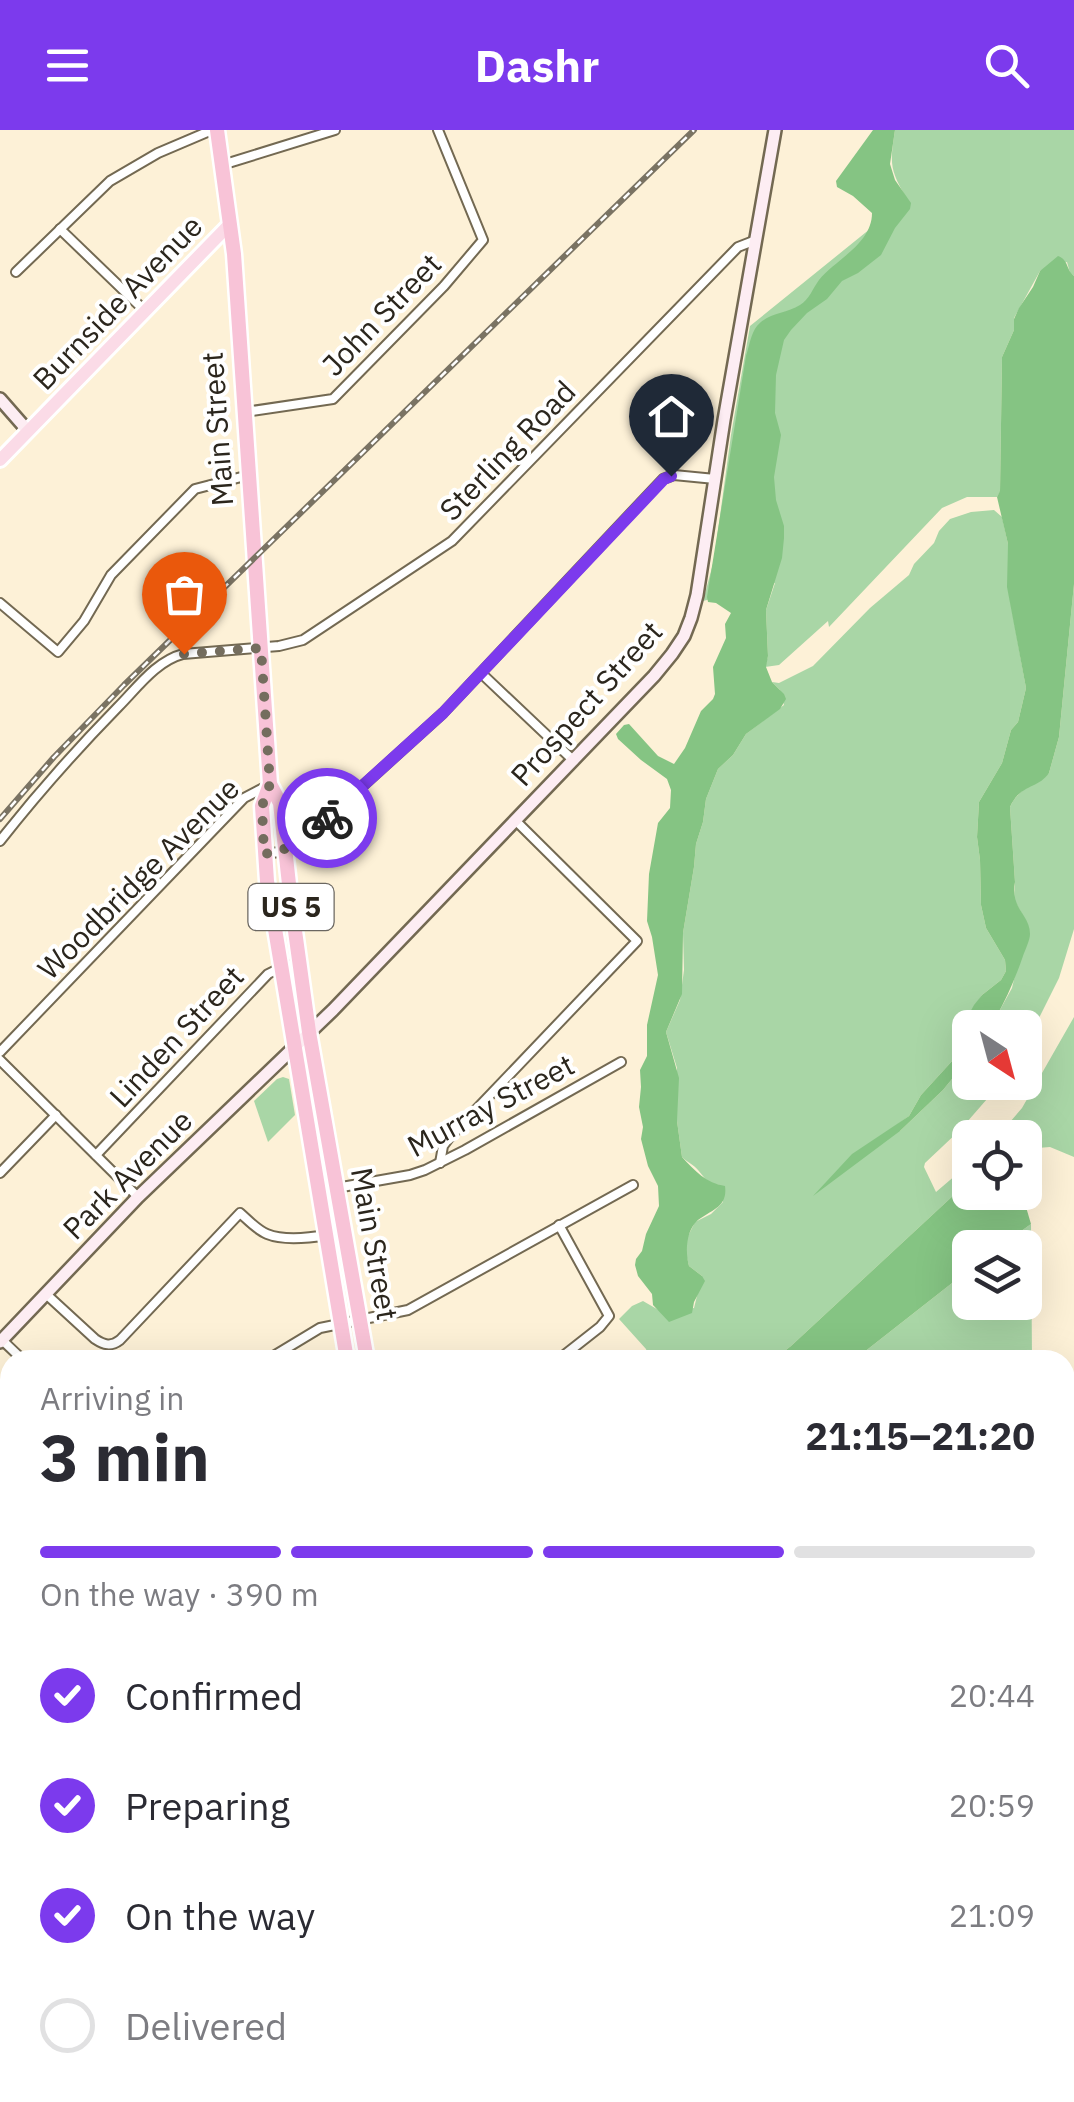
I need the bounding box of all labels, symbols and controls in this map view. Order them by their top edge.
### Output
text: Dashr [475,36,599,94]
icon: menu [40,38,95,93]
icon: search [979,38,1034,93]
street label: Burnside Avenue [24,206,210,397]
street label: John Street [313,244,449,383]
street label: Main Street [192,351,241,507]
street label: Sterling Road [430,372,583,528]
pin [629,374,714,477]
icon: home [644,389,699,444]
pin [142,552,227,655]
icon: bag [157,567,212,622]
street label: Prospect Street [501,612,670,794]
courier [277,768,377,868]
street label: Woodbridge Avenue [29,769,247,987]
icon: bike [300,791,355,846]
road number: US 5 [248,884,334,930]
street label: Linden Street [100,957,251,1115]
north arrow [952,1010,1042,1100]
map controls [952,1010,1042,1320]
street label: Murray Street [400,1044,580,1165]
street label: Park Avenue [54,1101,200,1247]
button: locate [952,1120,1042,1210]
street label: Main Street [343,1164,408,1323]
button: layers [952,1230,1042,1320]
text: Arriving in [40,1377,185,1419]
text: 21:15–21:20 [805,1411,1035,1460]
text: 3 min [40,1414,210,1499]
text: On the way · 390 m [40,1573,319,1615]
icon: check [40,1668,95,1723]
text: Confirmed [125,1671,303,1720]
text: 20:44 [949,1674,1035,1716]
icon: check [40,1778,95,1833]
text: Preparing [125,1781,290,1830]
text: 20:59 [949,1784,1035,1826]
icon: check [40,1888,95,1943]
text: On the way [125,1891,315,1940]
text: 21:09 [949,1894,1035,1936]
text: Delivered [125,2001,287,2050]

